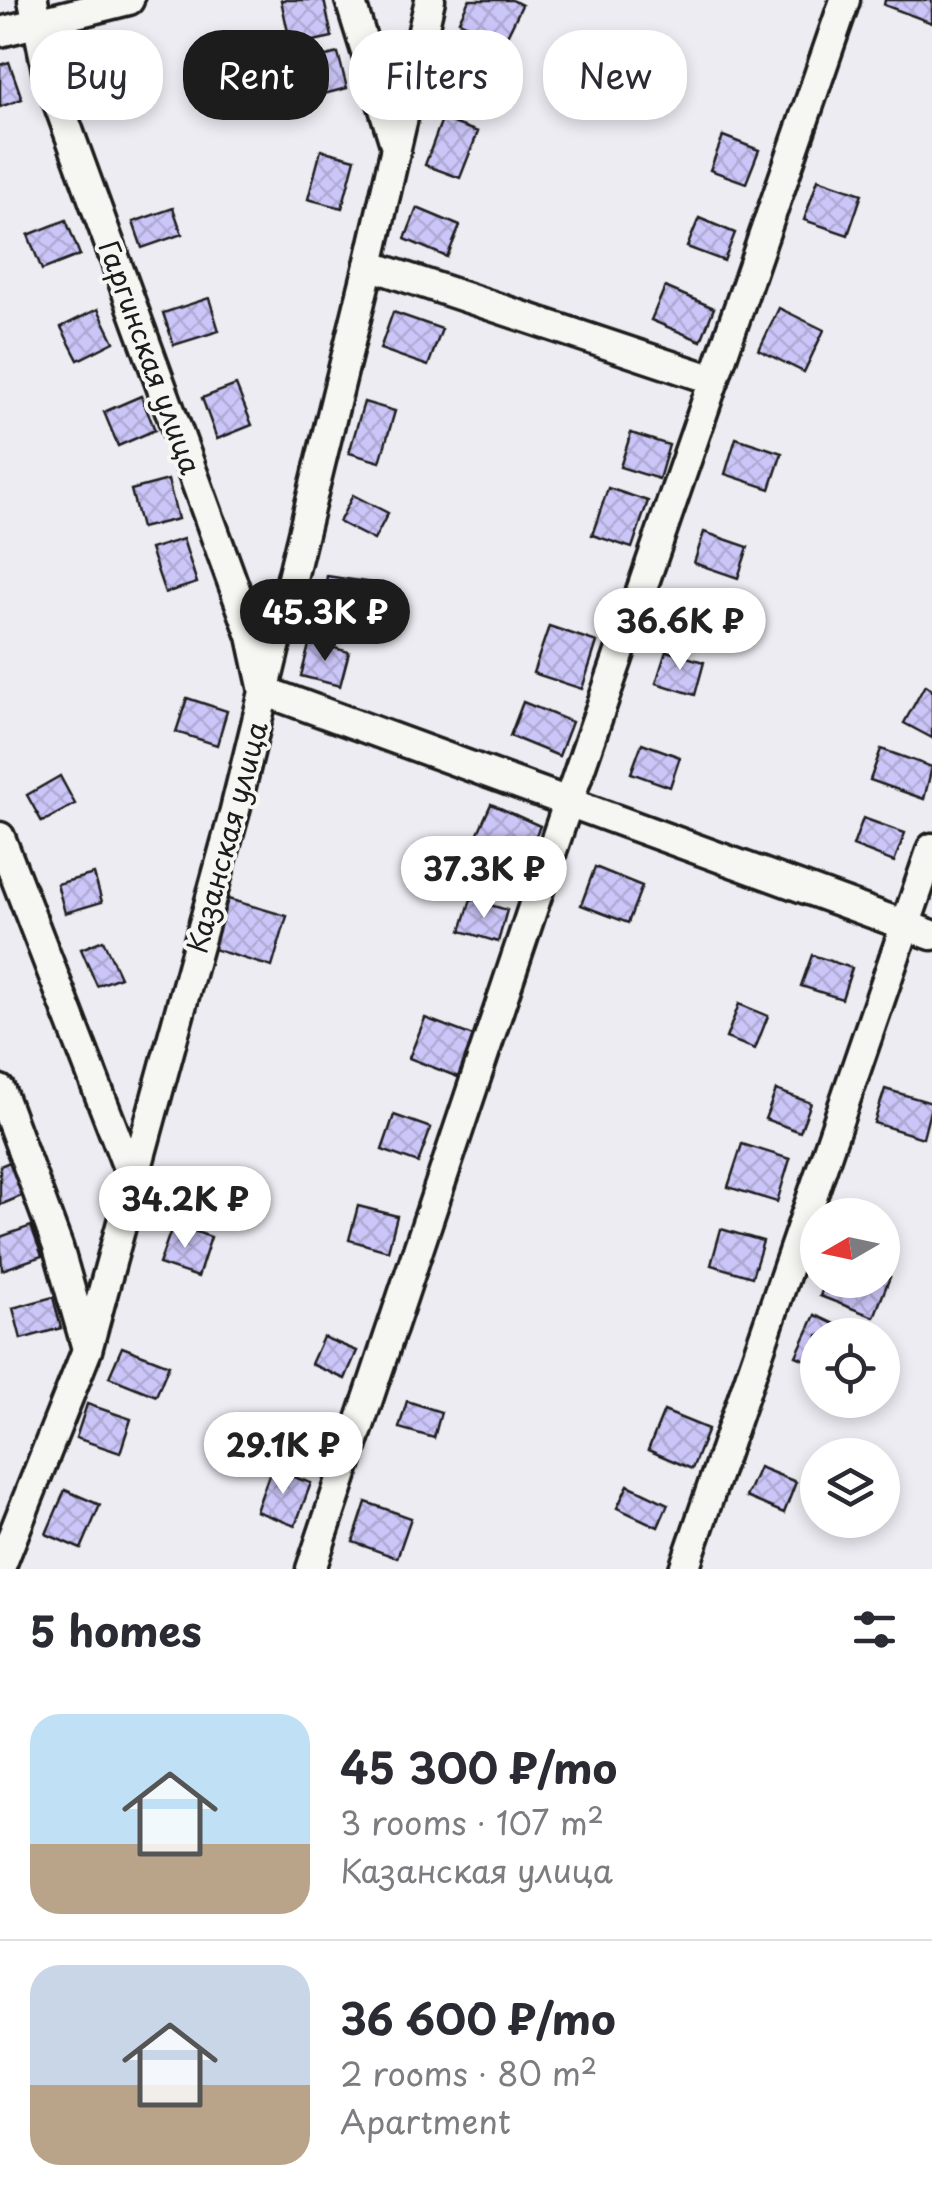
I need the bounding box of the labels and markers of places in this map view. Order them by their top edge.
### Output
pin: 45.3K ₽ [233,579,417,664]
pin: 36.6K ₽ [588,588,772,673]
pin: 37.3K ₽ [392,836,576,921]
pin: 34.2K ₽ [93,1166,277,1251]
pin: 29.1K ₽ [191,1412,375,1497]

